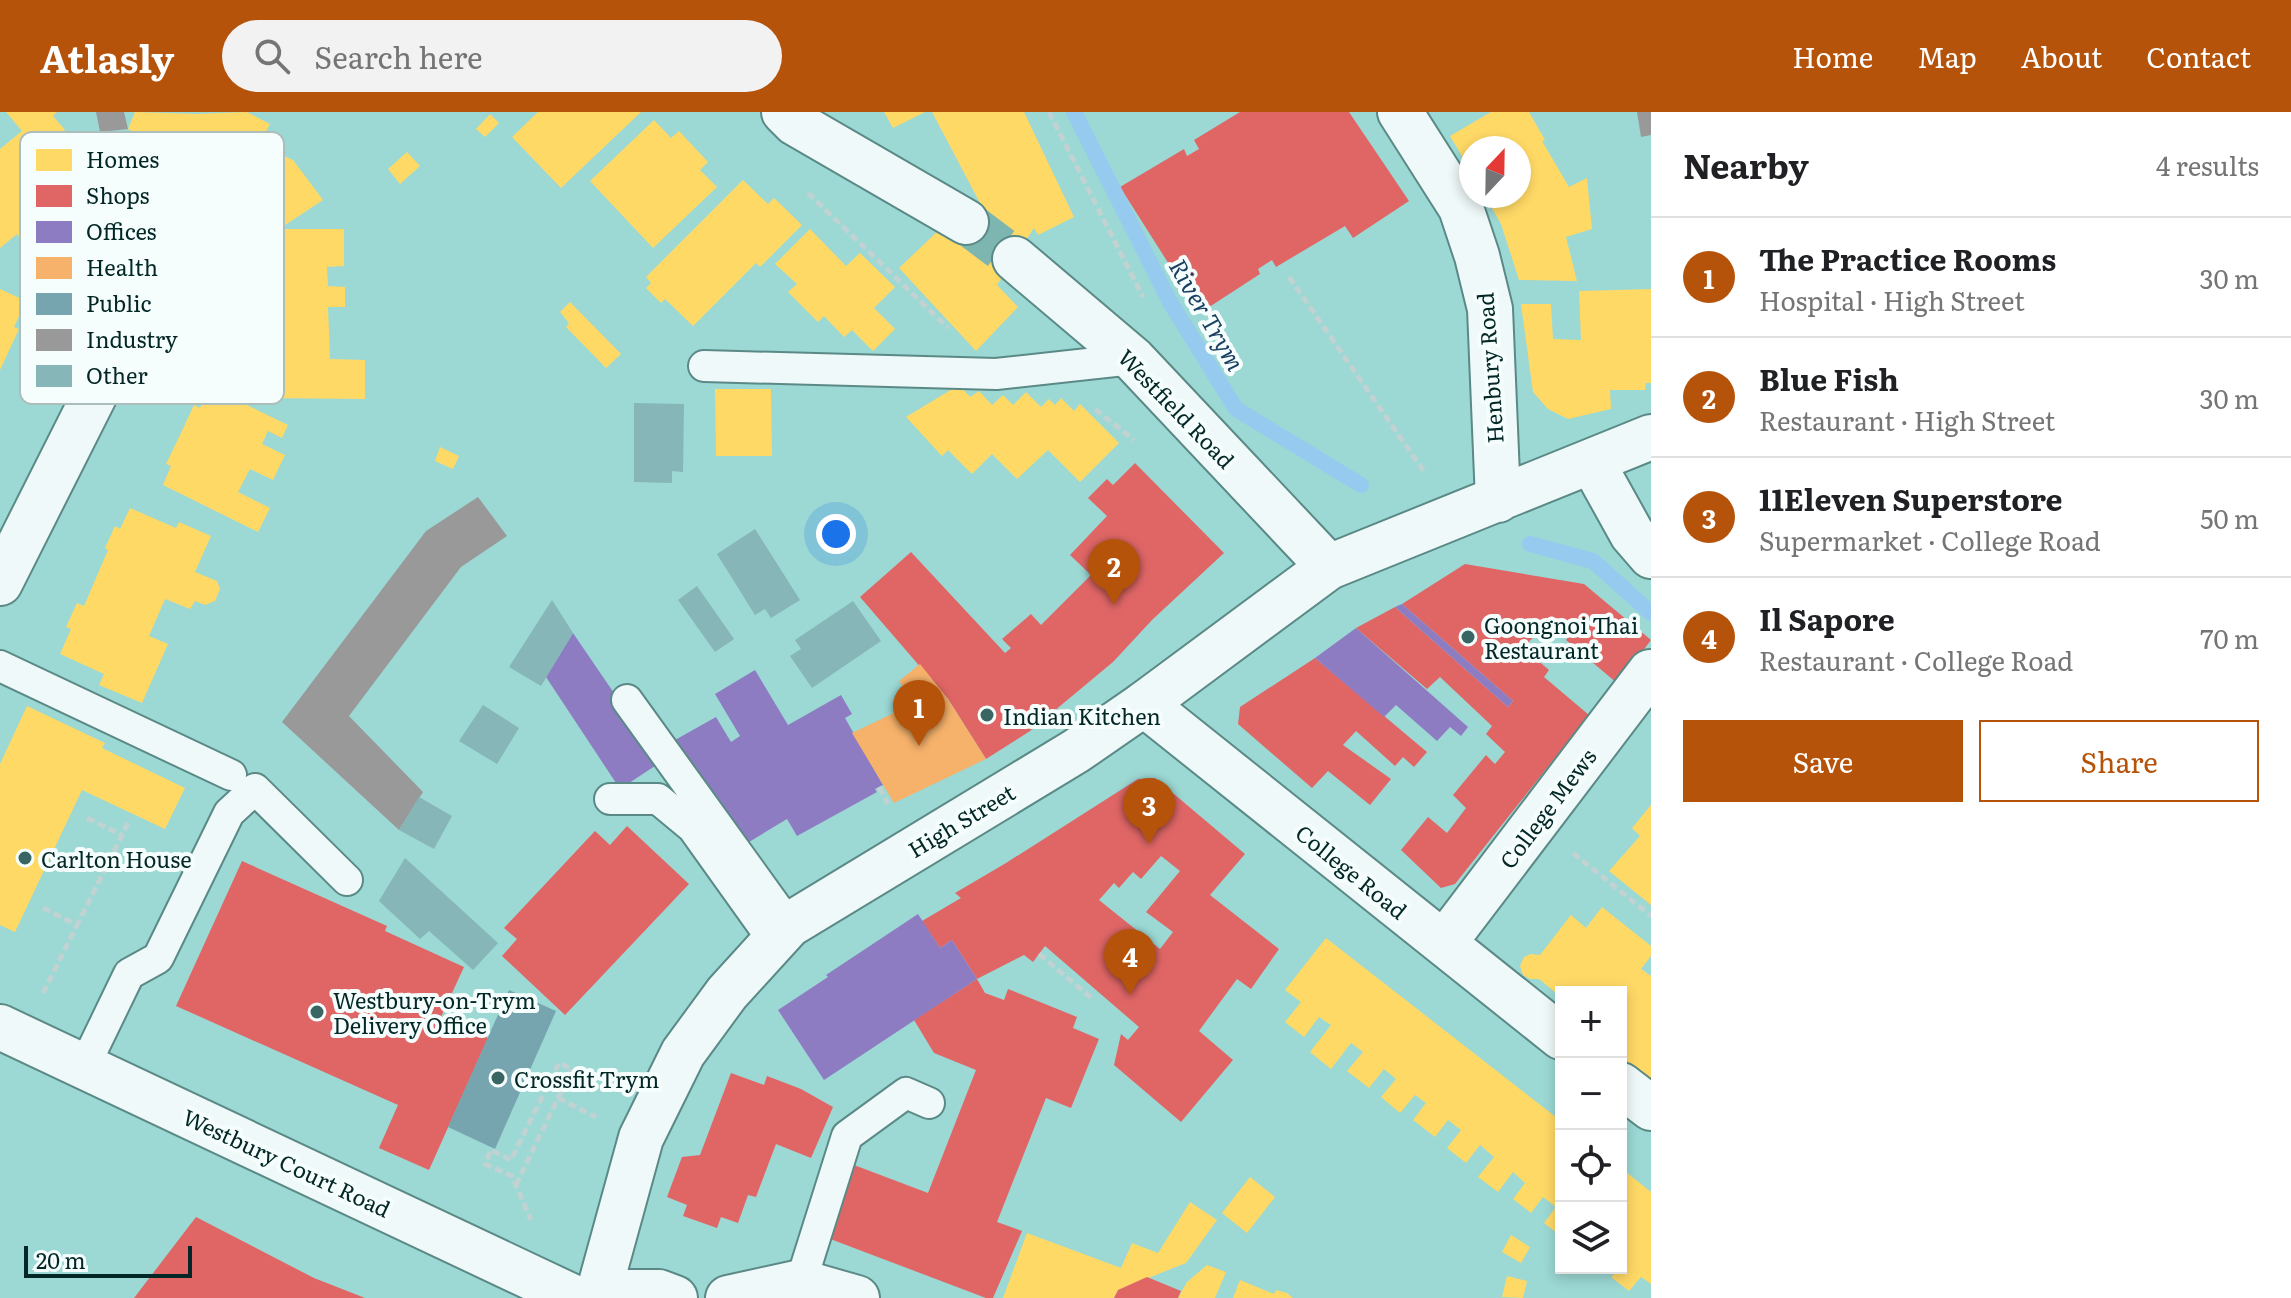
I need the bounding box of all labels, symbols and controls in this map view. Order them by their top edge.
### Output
search box [222,20,782,92]
text: Atlasly [40,28,174,85]
icon: search [250,34,294,78]
text: Search here [314,34,483,78]
text: Home [1792,35,1873,77]
text: Map [1917,35,1977,77]
text: About [2021,35,2102,77]
text: Contact [2146,35,2251,77]
legend [20,132,284,404]
north arrow [1459,136,1531,208]
text: Nearby [1683,139,1809,189]
text: Homes [86,142,159,175]
text: 4 results [2156,145,2259,184]
text: Shops [86,178,150,211]
text: Offices [86,214,157,247]
text: The Practice Rooms [1759,236,2056,280]
text: Health [86,250,158,283]
water label: River Trym [1162,252,1254,376]
text: 1 [1704,258,1714,297]
text: 30 m [2199,258,2259,297]
text: Hospital · High Street [1759,280,2025,319]
text: Public [86,286,151,319]
street label: Henbury Road [1467,291,1511,445]
text: Industry [86,322,178,355]
street label: Westfield Road [1111,341,1243,475]
text: Blue Fish [1759,356,1899,400]
text: Other [86,358,148,391]
text: 2 [1702,378,1716,417]
text: 30 m [2199,378,2259,417]
text: Restaurant · High Street [1759,400,2055,439]
text: 11Eleven Superstore [1759,476,2063,520]
text: 3 [1702,498,1716,537]
text: 50 m [2200,498,2259,537]
your location [816,514,856,554]
text: Supermarket · College Road [1759,520,2101,559]
pin: 2 [1088,539,1140,605]
text: Il Sapore [1759,596,1895,640]
place label: Goongnoi Thai Restaurant [1484,608,1638,666]
text: 4 [1701,618,1717,657]
text: 70 m [2200,618,2259,657]
marker: Goongnoi Thai Restaurant [1459,628,1477,646]
text: Restaurant · College Road [1759,640,2073,679]
pin: 1 [893,680,945,746]
place label: Indian Kitchen [1003,699,1161,732]
marker: Indian Kitchen [978,706,996,724]
button: Save [1683,720,1963,802]
button: Share [1979,720,2259,802]
street label: College Mews [1491,741,1603,875]
street label: High Street [901,775,1021,865]
pin: 3 [1123,778,1175,844]
street label: College Road [1289,816,1415,926]
place label: Carlton House [41,842,192,875]
marker: Carlton House [16,849,34,867]
pin: 4 [1104,929,1156,995]
place label: Westbury-on-Trym Delivery Office [333,983,536,1041]
map controls [1555,986,1627,1274]
button: + [1555,986,1627,1058]
marker: Westbury-on-Trym Delivery Office [308,1003,326,1021]
button: − [1555,1058,1627,1130]
place label: Crossfit Trym [514,1062,659,1095]
marker: Crossfit Trym [489,1069,507,1087]
street label: Westbury Court Road [178,1099,396,1225]
button: locate [1555,1130,1627,1202]
button: layers [1555,1202,1627,1274]
scale bar [24,1242,192,1278]
text: 20 m [36,1243,86,1276]

